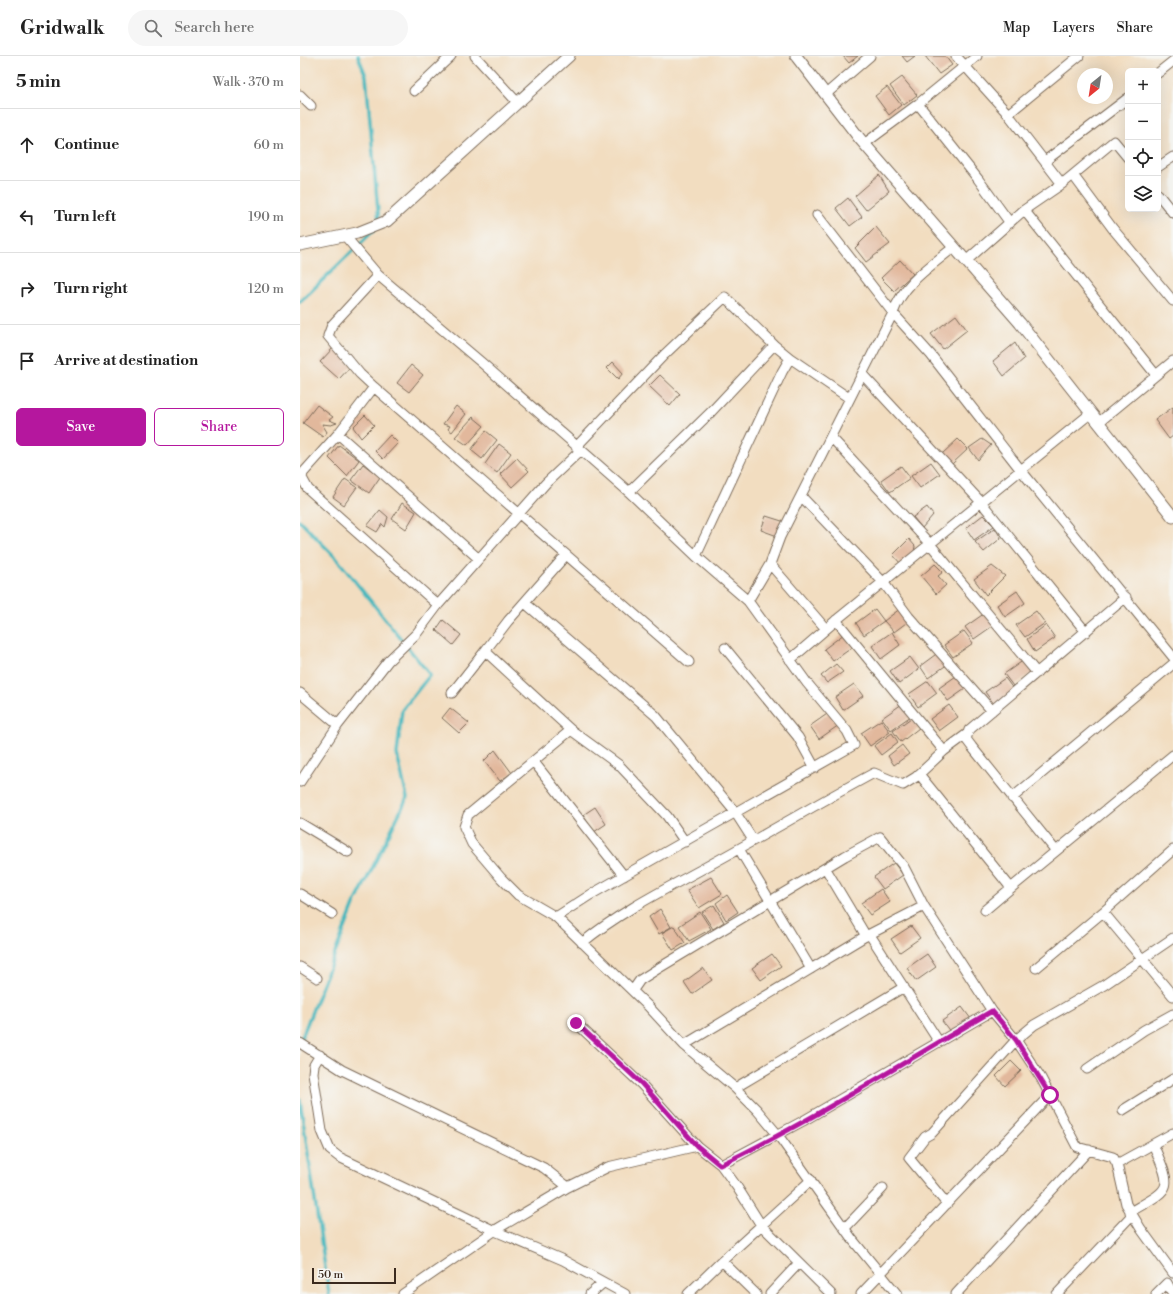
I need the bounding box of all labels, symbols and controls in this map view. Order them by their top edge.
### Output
search box [128,10,408,46]
text: Gridwalk [20,16,104,40]
icon: search [142,17,164,39]
text: Search here [174,18,254,37]
text: Map [1003,19,1030,37]
text: Layers [1052,19,1095,37]
text: Share [1117,19,1153,37]
north arrow [1077,68,1113,104]
map controls [1125,68,1161,212]
button: + [1125,68,1161,104]
text: 5 min [16,71,61,93]
text: Walk · 370 m [212,74,284,90]
button: − [1125,104,1161,140]
icon: ahead [16,134,38,156]
text: Continue [54,135,119,154]
text: 60 m [253,137,284,153]
button: locate [1125,140,1161,176]
button: layers [1125,176,1161,212]
icon: left [16,206,38,228]
text: Turn left [54,207,116,226]
text: 190 m [248,209,284,225]
icon: right [16,278,38,300]
text: Turn right [54,279,128,298]
text: 120 m [248,281,284,297]
icon: arrive [16,350,38,372]
text: Arrive at destination [54,351,198,370]
button: Save [16,408,146,446]
button: Share [154,408,284,446]
route end [567,1014,585,1032]
route start [1041,1086,1059,1104]
scale bar [312,1266,396,1285]
text: 50 m [318,1268,343,1282]

